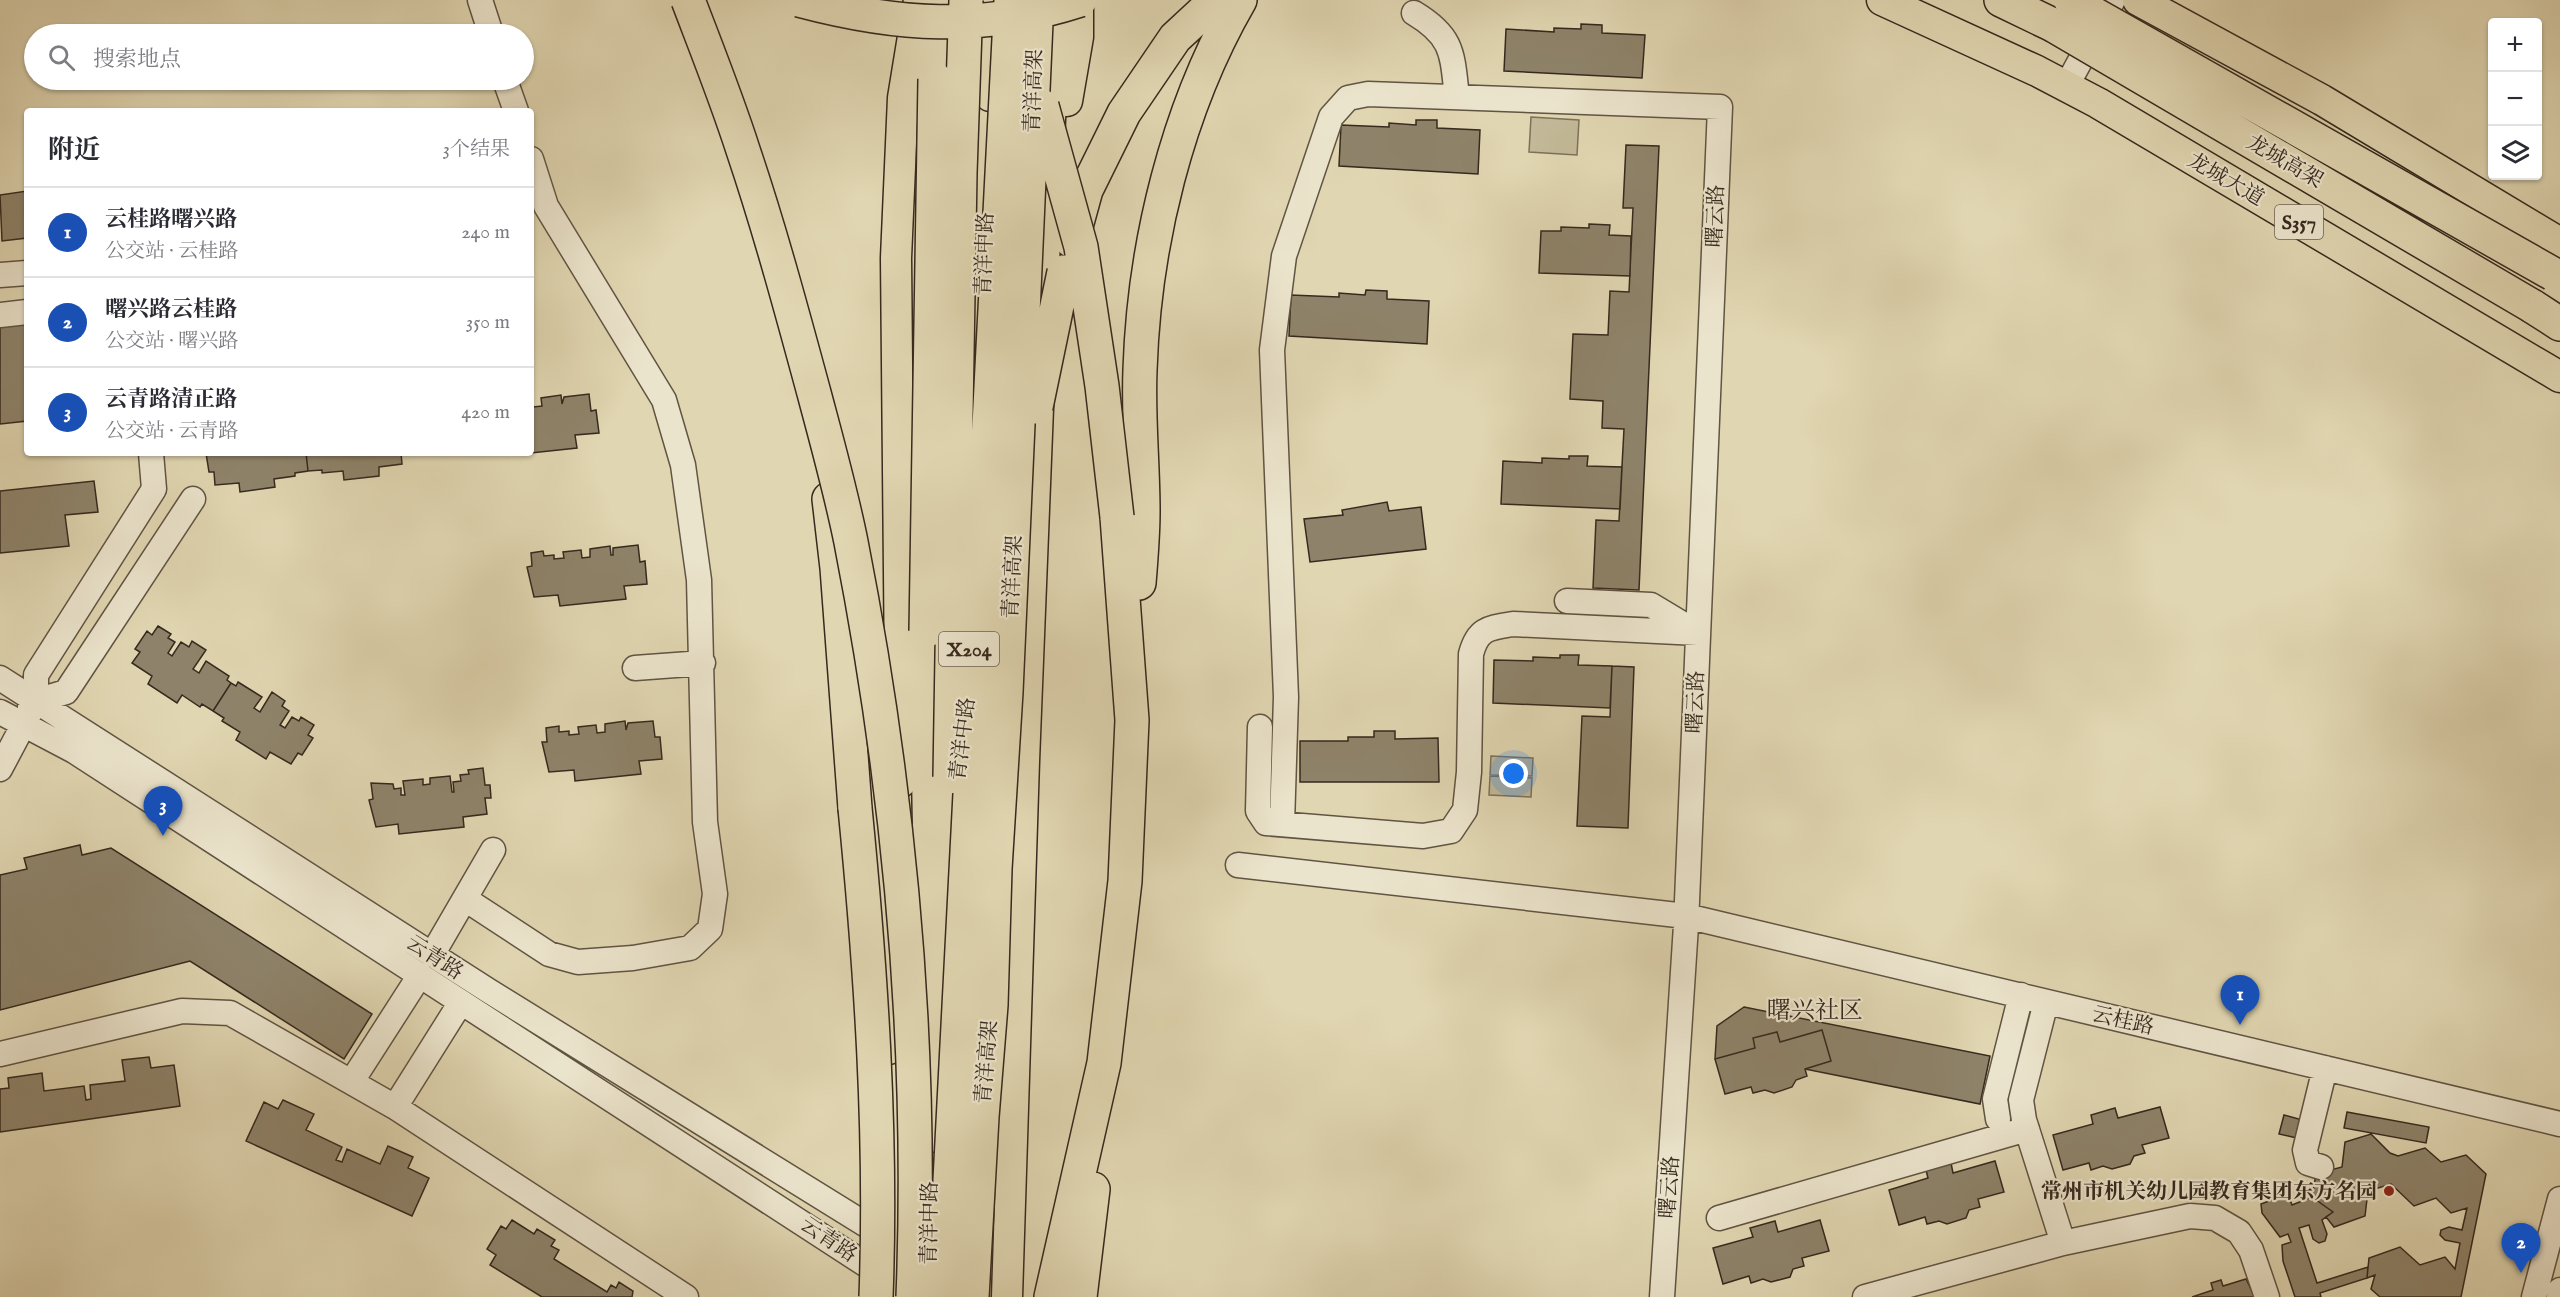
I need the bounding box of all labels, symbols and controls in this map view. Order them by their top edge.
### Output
map controls [2488,18,2542,180]
button: + [2488,18,2542,72]
search box [24,24,534,90]
icon: search [45,41,78,74]
text: 搜索地点 [93,46,181,74]
street label: 青洋高架 [1020,49,1049,133]
button: − [2488,72,2542,126]
button: layers [2488,126,2542,180]
street label: 龙城高架 [2241,130,2327,195]
text: 附近 [48,134,100,167]
text: 3个结果 [443,137,510,162]
street label: 龙城大道 [2182,148,2268,213]
street label: 曙云路 [1702,184,1731,248]
road number: S357 [2275,205,2323,239]
text: 云桂路曙兴路 [105,206,237,234]
street label: 青洋中路 [971,212,1000,296]
text: 1 [64,220,71,245]
text: 240 m [461,220,510,245]
text: 公交站 · 云桂路 [105,239,238,264]
text: 曙兴路云桂路 [105,296,237,324]
text: 2 [63,310,72,335]
text: 350 m [466,310,510,335]
text: 公交站 · 曙兴路 [105,329,238,354]
text: 云青路清正路 [105,386,237,414]
text: 3 [64,400,71,425]
text: 420 m [461,400,510,425]
text: 公交站 · 云青路 [105,419,238,444]
street label: 青洋高架 [998,534,1029,620]
road number: X204 [939,632,999,666]
street label: 曙云路 [1682,670,1711,734]
street label: 青洋中路 [945,696,982,783]
your location [1499,759,1528,788]
pin: 3 [144,786,182,836]
street label: 云青路 [400,930,468,987]
pin: 1 [2220,976,2260,1025]
district label: 曙兴社区 [1767,996,1863,1027]
street label: 云桂路 [2089,1001,2156,1042]
street label: 青洋高架 [970,1019,1005,1105]
street label: 曙云路 [1655,1155,1686,1219]
place label: 常州市机关幼儿园教育集团东方名园 [2041,1179,2377,1206]
street label: 青洋中路 [916,1181,945,1265]
marker: 常州市机关幼儿园教育集团东方名园 [2382,1184,2396,1198]
street label: 云青路 [794,1211,862,1269]
pin: 2 [2502,1224,2540,1273]

